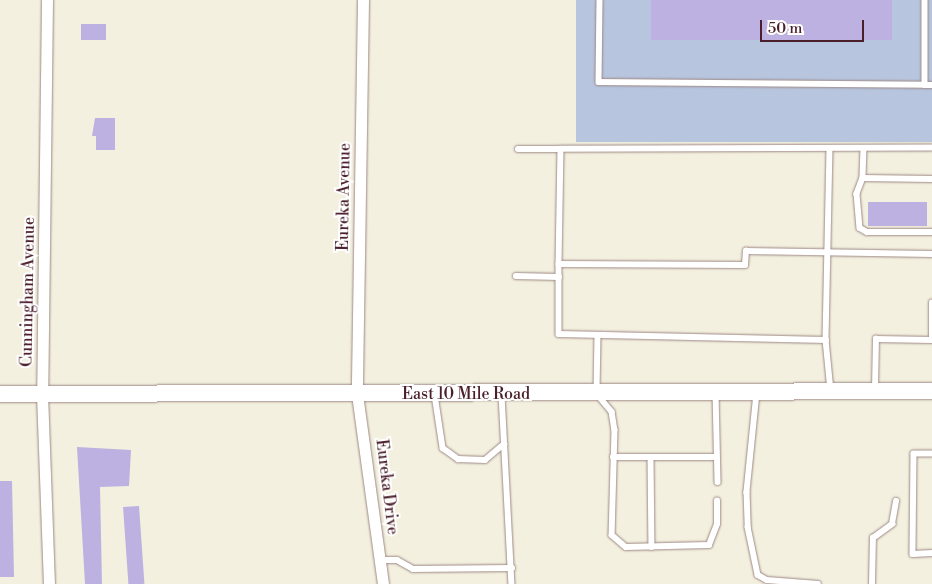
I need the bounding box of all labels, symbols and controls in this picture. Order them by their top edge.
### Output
scale bar [762,10,866,42]
text: 50 m [768,19,802,38]
street label: Eureka Avenue [333,143,355,251]
street label: Cunningham Avenue [17,217,39,367]
street label: East 10 Mile Road [402,384,530,404]
street label: Eureka Drive [372,438,402,536]

